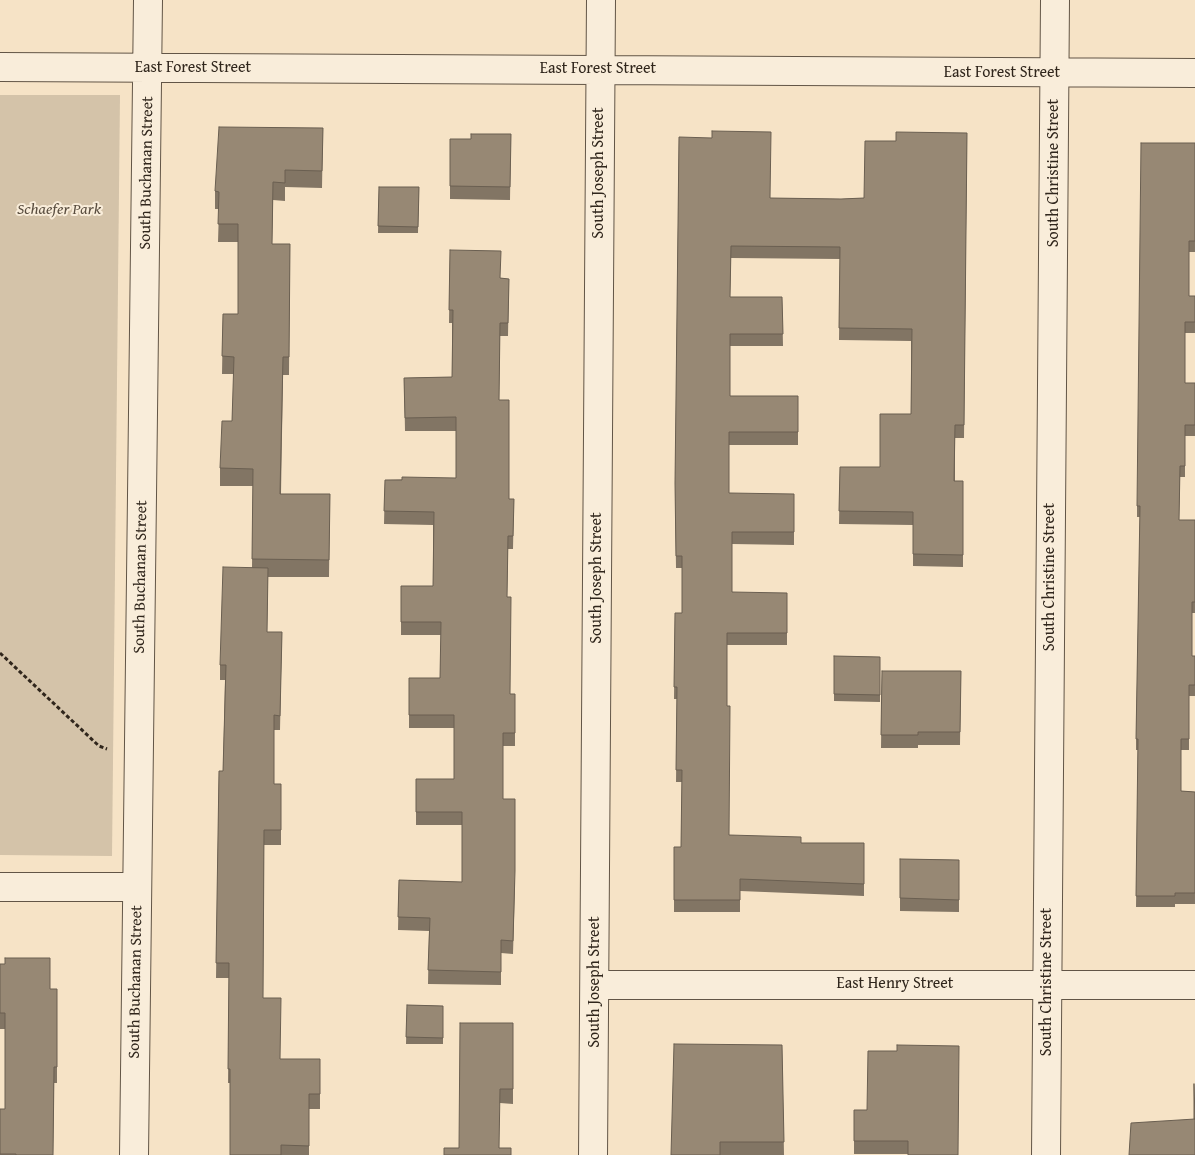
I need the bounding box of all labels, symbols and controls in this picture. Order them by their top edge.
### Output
street label: East Forest Street [135,58,251,78]
street label: East Forest Street [540,59,656,79]
street label: East Forest Street [944,63,1060,83]
street label: South Buchanan Street [136,96,158,250]
street label: South Christine Street [1044,99,1064,247]
street label: South Joseph Street [589,107,609,239]
park label: Schaefer Park [17,200,101,220]
street label: South Buchanan Street [130,500,152,654]
street label: South Christine Street [1040,503,1060,651]
street label: South Joseph Street [587,512,607,644]
street label: South Buchanan Street [125,905,147,1059]
street label: South Christine Street [1037,908,1057,1056]
street label: South Joseph Street [585,916,605,1048]
street label: East Henry Street [837,974,953,994]

